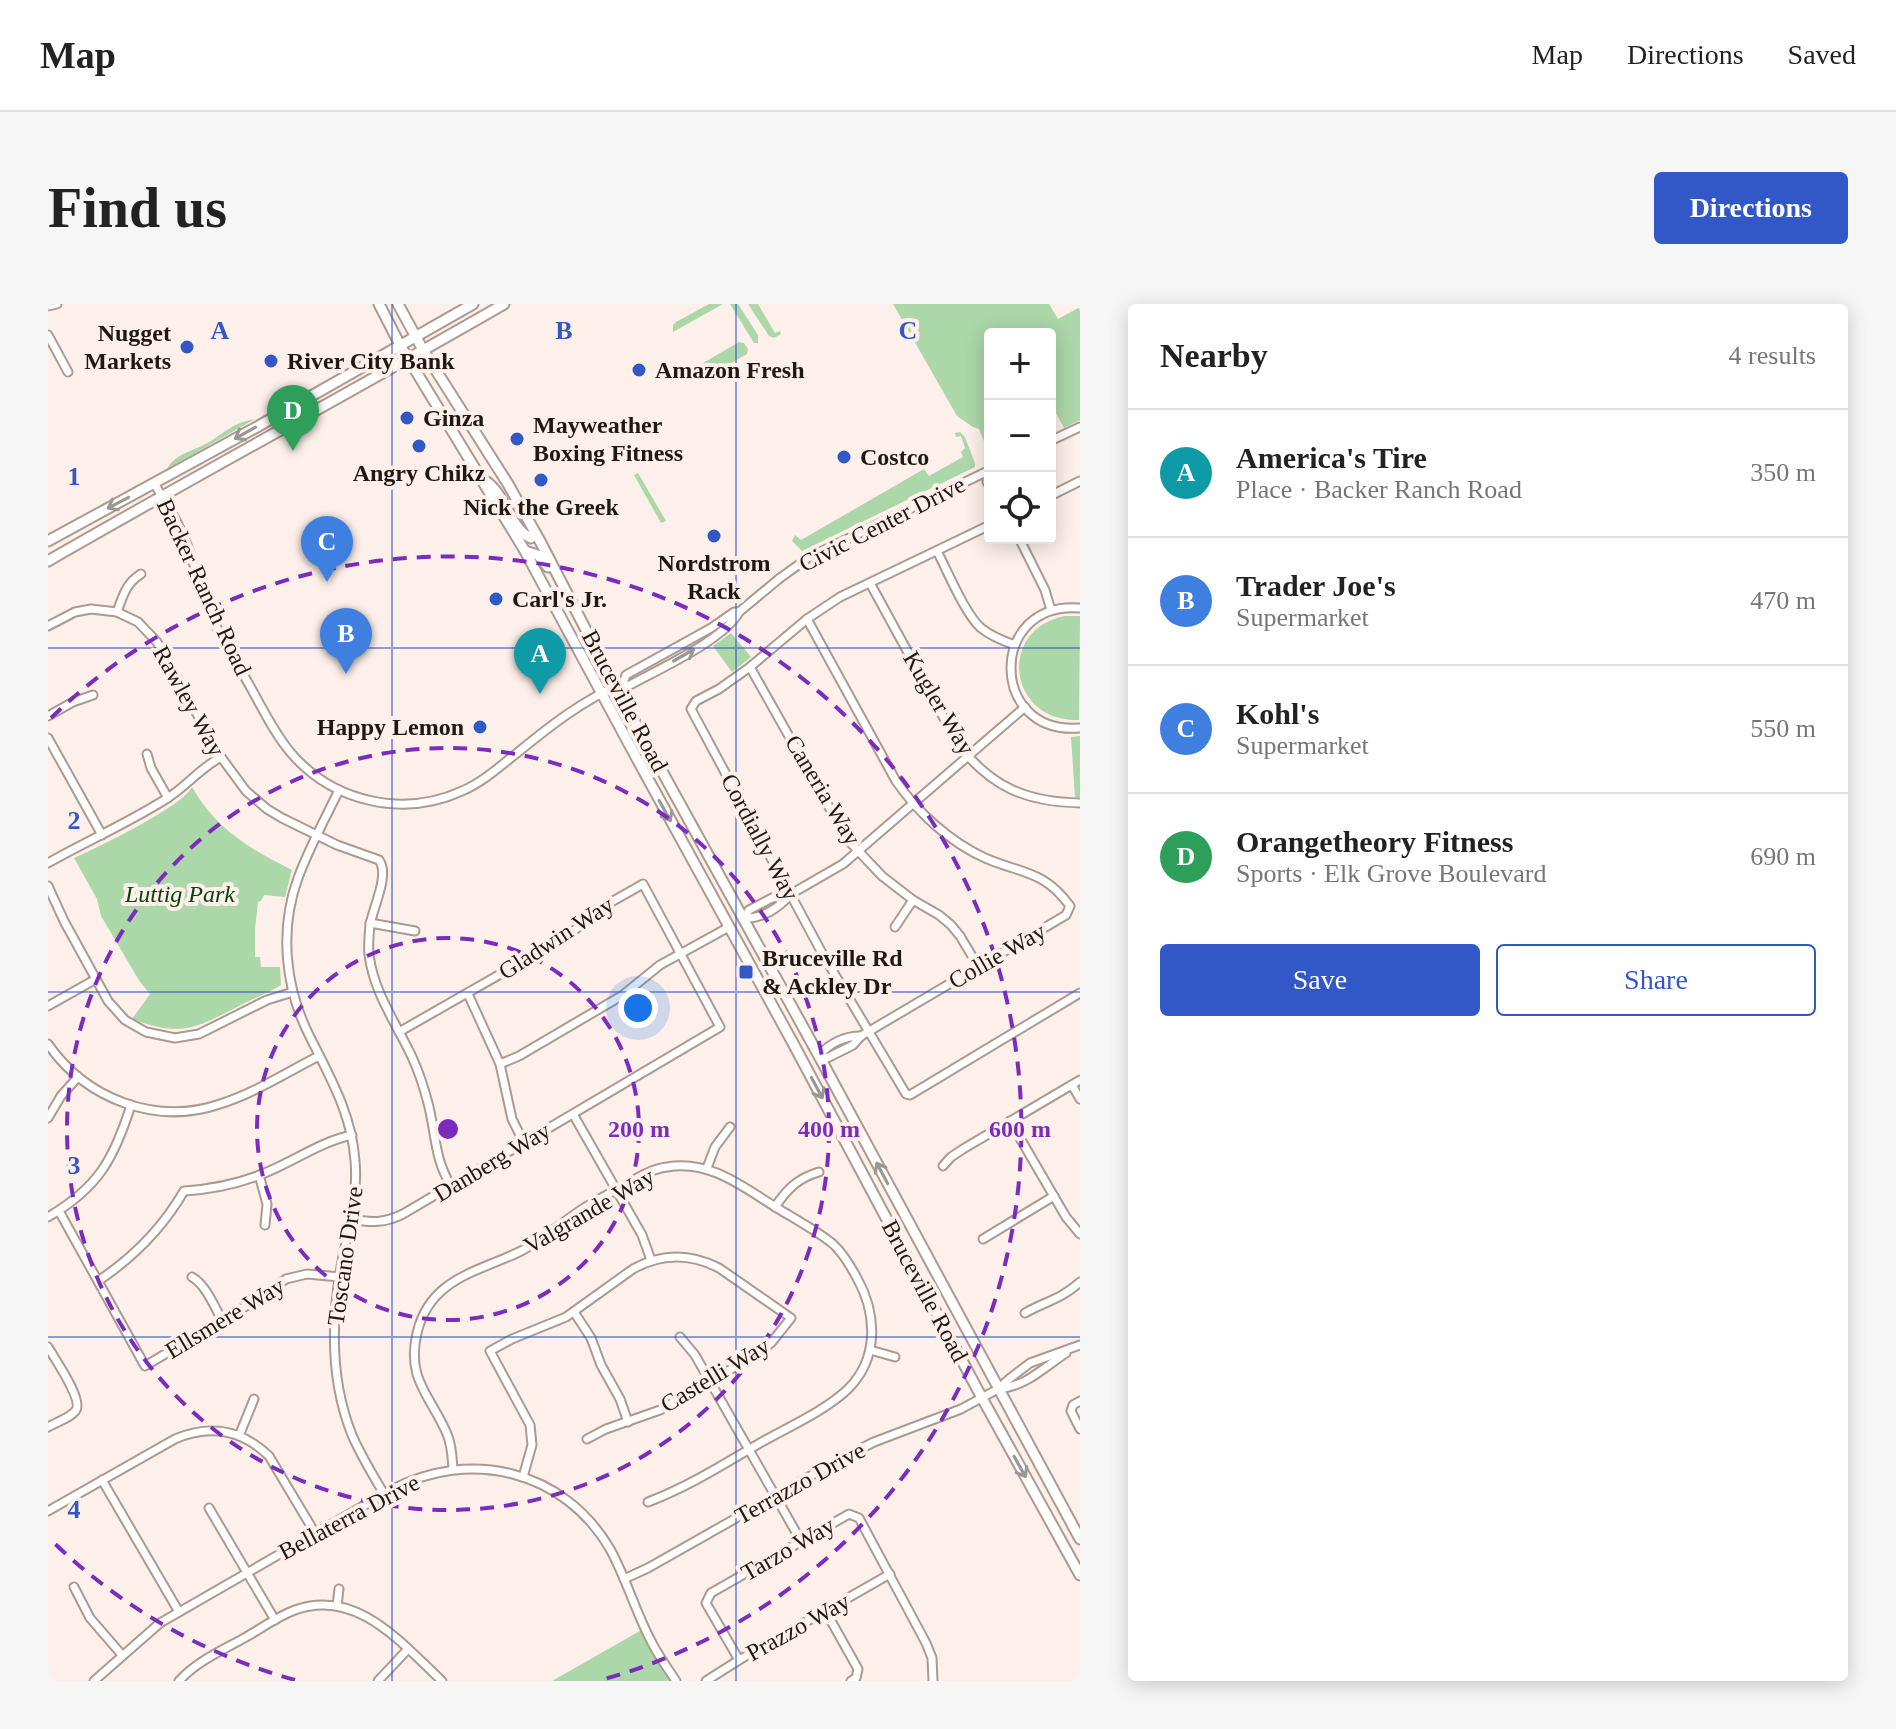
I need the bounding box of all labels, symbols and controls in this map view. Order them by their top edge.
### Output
text: Map [40,34,116,76]
text: Map [1532,39,1583,70]
text: Directions [1627,39,1744,70]
text: Saved [1788,39,1856,70]
button: Directions [1654,172,1848,244]
text: Find us [48,177,227,239]
text: A [211,316,230,345]
text: B [555,316,573,345]
text: C [899,316,917,345]
place label: Nugget Markets [84,320,171,374]
map controls [984,328,1056,544]
button: + [984,328,1056,400]
text: Nearby [1160,337,1268,374]
marker: Nugget Markets [178,338,196,356]
text: 4 results [1729,341,1816,370]
place label: River City Bank [287,348,455,374]
marker: River City Bank [262,352,280,370]
place label: Amazon Fresh [655,357,805,383]
marker: Amazon Fresh [630,361,648,379]
pin: D [267,385,319,451]
button: − [984,400,1056,472]
place label: Ginza [423,405,484,431]
marker: Ginza [398,409,416,427]
place label: Mayweather Boxing Fitness [533,412,683,466]
one-way arrow [234,426,257,442]
marker: Mayweather Boxing Fitness [508,430,526,448]
marker: Angry Chikz [410,437,428,455]
text: America's Tire [1236,441,1427,474]
place label: Costco [860,444,929,470]
marker: Costco [835,448,853,466]
text: A [1177,458,1195,487]
text: 350 m [1750,458,1816,487]
place label: Angry Chikz [353,460,486,486]
text: 1 [68,462,81,491]
marker: Nick the Greek [532,471,550,489]
street label: Civic Center Drive [795,471,969,577]
button: locate [984,472,1056,544]
text: Place · Backer Ranch Road [1236,475,1522,504]
place label: Nick the Greek [463,494,619,520]
one-way arrow [107,495,131,511]
street label: Backer Ranch Road [152,495,256,679]
pin: C [301,516,353,582]
marker: Nordstrom Rack [705,527,723,545]
place label: Nordstrom Rack [658,550,770,604]
text: Trader Joe's [1236,569,1396,602]
place label: Carl's Jr. [512,586,607,612]
text: B [1177,586,1195,615]
text: 470 m [1750,586,1816,615]
marker: Carl's Jr. [487,590,505,608]
text: Supermarket [1236,603,1369,632]
pin: B [320,608,372,674]
street label: Bruceville Road [577,626,673,776]
pin: A [514,628,566,694]
street label: Rawley Way [148,641,230,761]
one-way arrow [672,647,695,663]
street label: Kugler Way [898,647,980,759]
text: Kohl's [1236,697,1319,730]
place label: Happy Lemon [317,714,464,740]
text: C [1177,714,1195,743]
text: 550 m [1750,714,1816,743]
marker: Happy Lemon [471,718,489,736]
street label: Caneria Way [780,730,866,850]
text: Supermarket [1236,731,1369,760]
street label: Cordially Way [716,769,804,905]
one-way arrow [658,799,674,822]
text: 2 [68,806,81,835]
text: Orangetheory Fitness [1236,825,1513,858]
text: D [1177,842,1195,871]
text: 690 m [1750,842,1816,871]
text: Sports · Elk Grove Boulevard [1236,859,1547,888]
park label: Luttig Park [124,881,235,907]
street label: Gladwin Way [494,891,618,985]
street label: Collie Way [944,918,1050,994]
button: Save [1160,944,1480,1016]
button: Share [1496,944,1816,1016]
place label: Bruceville Rd & Ackley Dr [762,945,903,999]
marker: Bruceville Rd & Ackley Dr [737,963,755,981]
your location [618,988,658,1028]
one-way arrow [810,1076,826,1099]
centre of rings [434,1115,462,1143]
text: 200 m [608,1116,670,1142]
text: 400 m [798,1116,860,1142]
text: 600 m [989,1116,1051,1142]
street label: Danberg Way [429,1117,555,1207]
text: 3 [68,1151,81,1180]
one-way arrow [874,1161,890,1185]
street label: Valgrande Way [519,1163,659,1259]
street label: Toscano Drive [322,1185,368,1327]
street label: Bruceville Road [877,1216,973,1366]
street label: Ellsmere Way [161,1272,289,1364]
street label: Castelli Way [656,1332,774,1418]
street label: Terrazzo Drive [731,1437,869,1529]
one-way arrow [1013,1454,1028,1478]
street label: Bellaterra Drive [274,1469,424,1565]
text: 4 [68,1495,81,1524]
street label: Tarzo Way [737,1512,839,1586]
street label: Prazzo Way [742,1588,854,1666]

